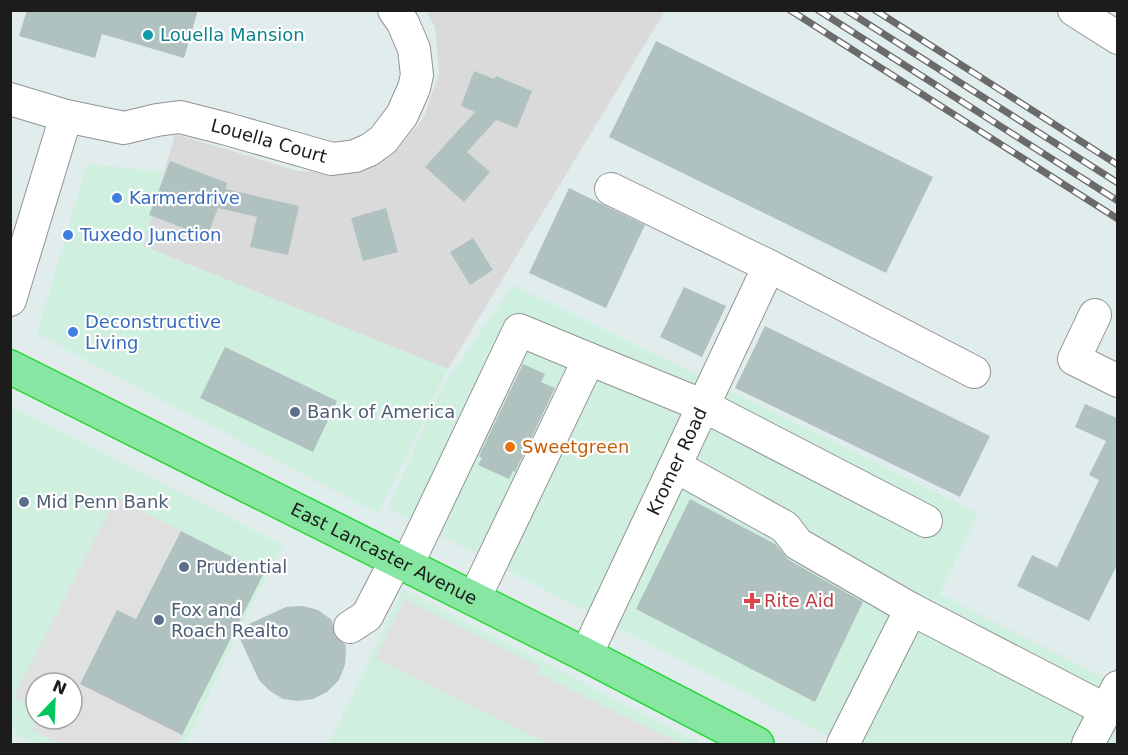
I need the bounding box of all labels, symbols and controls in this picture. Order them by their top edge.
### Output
place label: Louella Mansion [160,24,305,45]
marker: Louella Mansion [141,28,155,42]
street label: Louella Court [209,114,329,167]
place label: Karmerdrive [129,187,240,208]
marker: Karmerdrive [110,191,124,205]
place label: Tuxedo Junction [79,224,222,245]
marker: Tuxedo Junction [61,228,75,242]
place label: Deconstructive Living [85,311,221,353]
marker: Deconstructive Living [66,325,80,339]
place label: Bank of America [307,401,455,422]
street label: Kromer Road [642,404,711,518]
marker: Bank of America [288,405,302,419]
place label: Sweetgreen [522,436,629,457]
marker: Sweetgreen [503,440,517,454]
place label: Mid Penn Bank [36,491,169,512]
marker: Mid Penn Bank [17,495,31,509]
street label: East Lancaster Avenue [287,498,481,609]
place label: Prudential [196,556,287,577]
marker: Prudential [177,560,191,574]
place label: Rite Aid [764,590,834,611]
marker: Rite Aid [745,594,759,608]
place label: Fox and Roach Realto [171,599,289,641]
marker: Fox and Roach Realto [152,613,166,627]
north arrow [24,671,84,731]
text: N [50,676,70,699]

